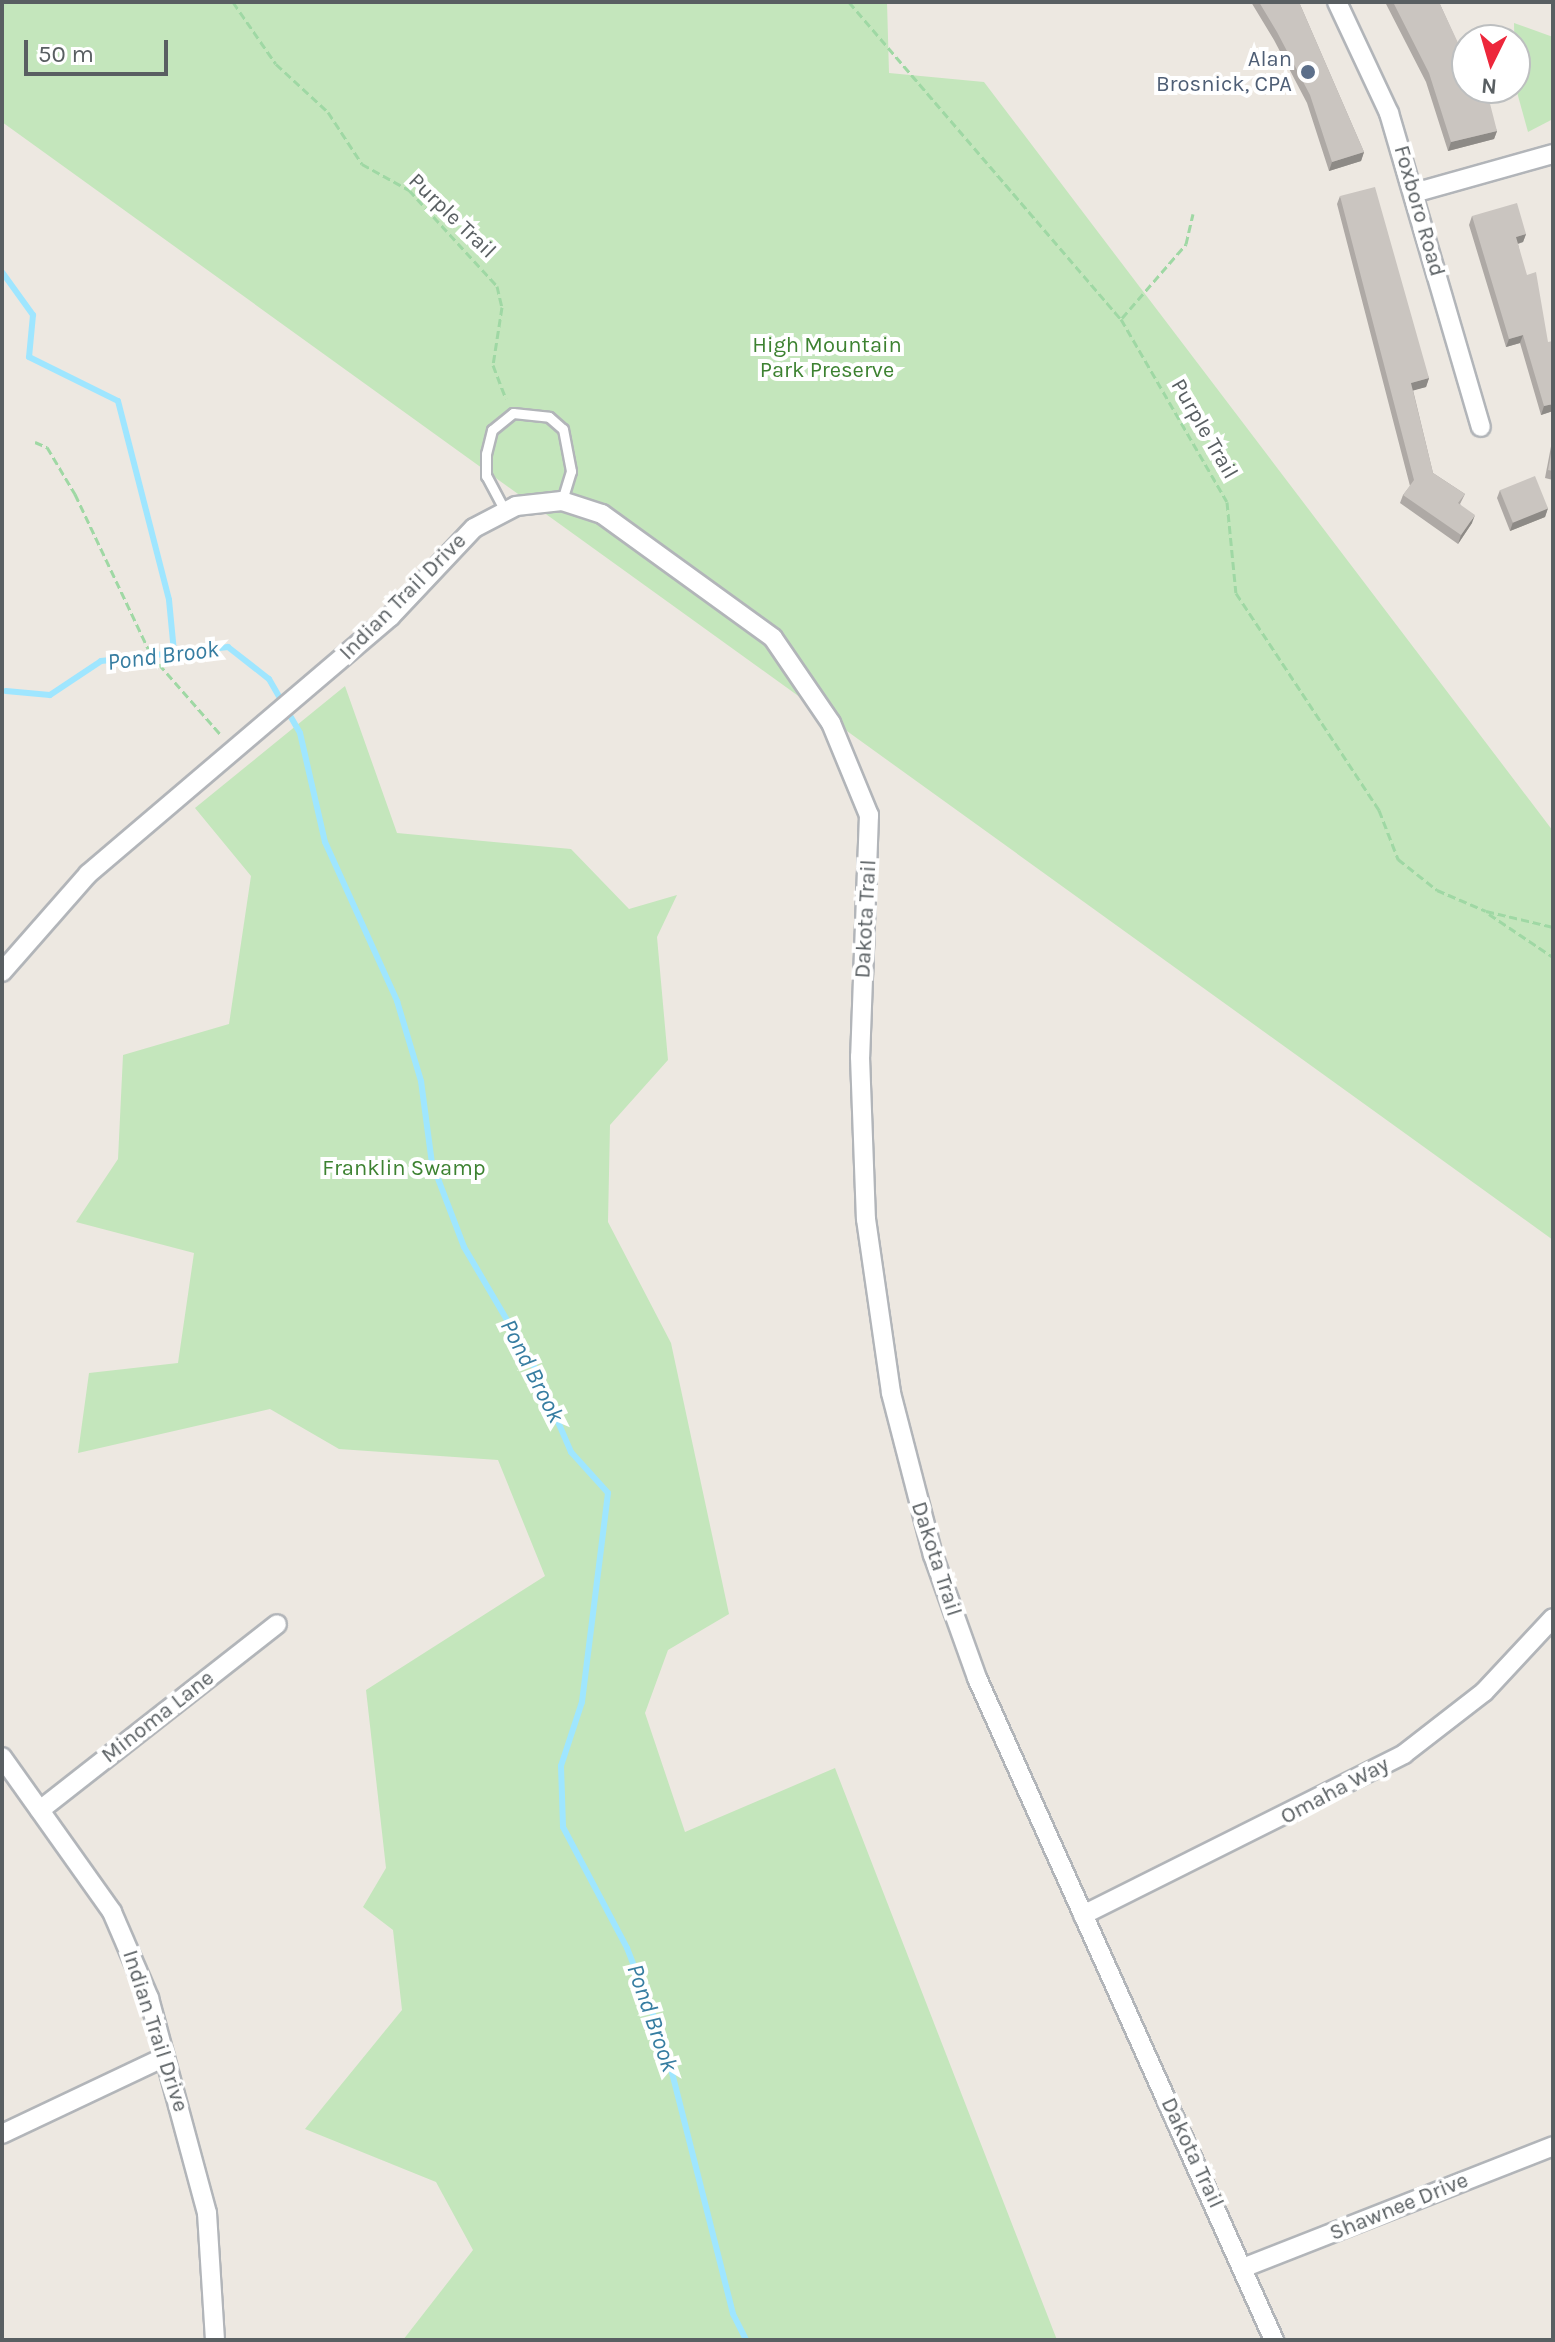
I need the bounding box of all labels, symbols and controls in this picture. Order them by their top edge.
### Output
scale bar [28,24,172,74]
north arrow [1451,24,1531,104]
text: 50 m [38,40,94,68]
place label: Alan Brosnick, CPA [1156,46,1292,98]
marker: Alan Brosnick, CPA [1299,63,1317,81]
text: N [1480,72,1498,100]
street label: Foxboro Road [1388,142,1450,280]
street label: Purple Trail [403,168,501,264]
park label: High Mountain Park Preserve [752,332,902,384]
street label: Purple Trail [1165,374,1243,484]
street label: Indian Trail Drive [334,528,472,666]
water label: Pond Brook [106,635,220,677]
street label: Dakota Trail [850,859,882,979]
park label: Franklin Swamp [322,1156,486,1182]
water label: Pond Brook [494,1314,570,1428]
street label: Dakota Trail [905,1498,967,1620]
street label: Minoma Lane [97,1665,219,1769]
street label: Omaha Way [1276,1751,1394,1831]
street label: Indian Trail Drive [116,1947,194,2115]
water label: Pond Brook [620,1960,684,2076]
street label: Dakota Trail [1155,2094,1229,2212]
street label: Shawnee Drive [1326,2167,1472,2247]

